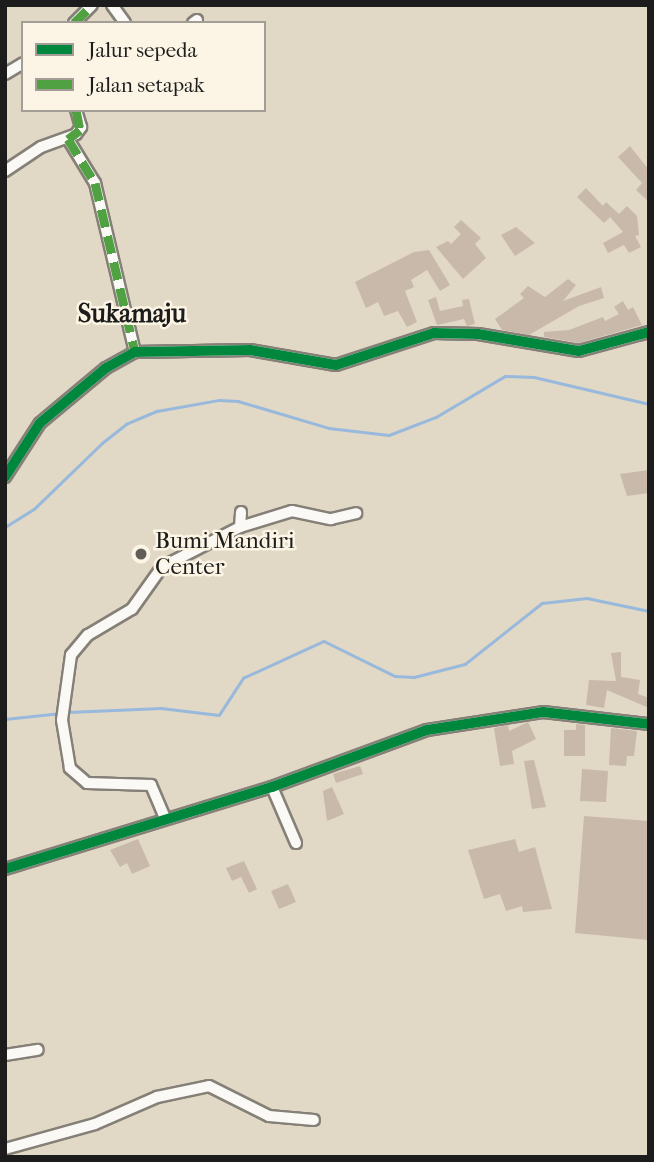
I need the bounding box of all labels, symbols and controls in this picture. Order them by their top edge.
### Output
legend [21,21,266,112]
text: Jalur sepeda [88,38,197,62]
text: Jalan setapak [88,73,205,97]
district label: Sukamaju [78,298,186,330]
place label: Bumi Mandiri Center [155,527,295,581]
marker: Bumi Mandiri Center [133,546,149,562]

